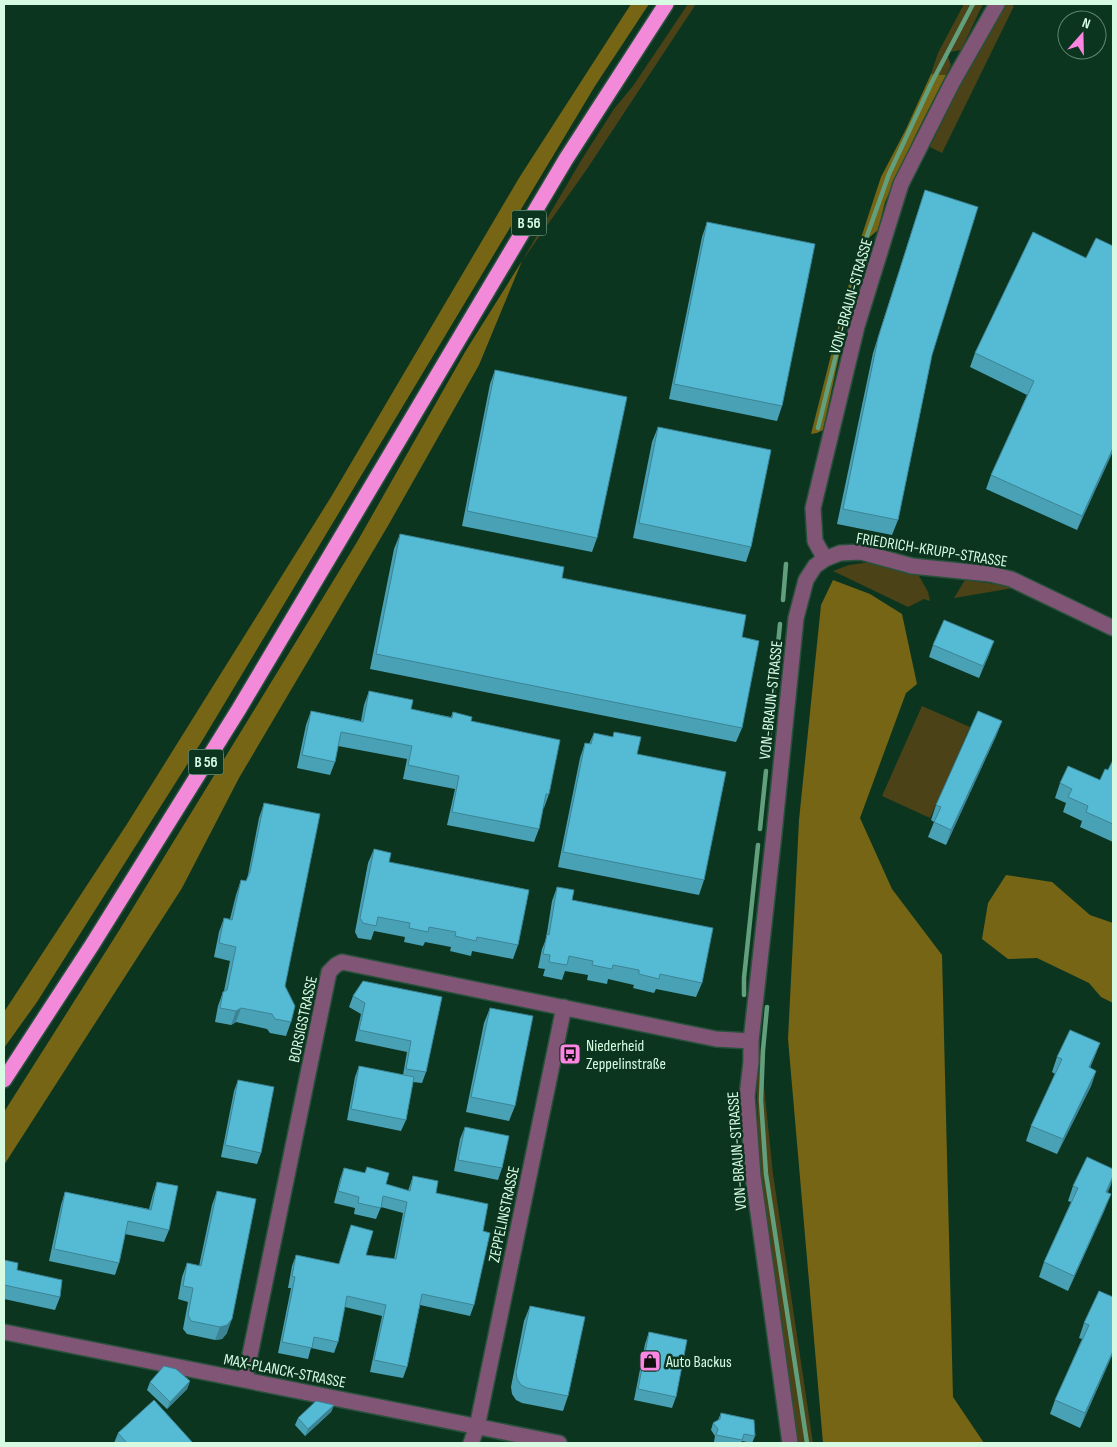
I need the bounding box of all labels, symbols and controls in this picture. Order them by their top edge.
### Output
north arrow [1057,10,1107,60]
text: N [1080,14,1093,33]
road number: B 56 [512,210,546,236]
street label: VON-BRAUN-STRASSE [826,236,877,356]
street label: FRIEDRICH-KRUPP-STRASSE [855,529,1009,572]
street label: VON-BRAUN-STRASSE [756,640,787,761]
road number: B 56 [188,750,224,774]
street label: BORSIGSTRASSE [285,974,322,1064]
place label: Niederheid Zeppelinstraße [586,1037,666,1074]
bus stop icon: Niederheid Zeppelinstraße [558,1042,582,1066]
street label: VON-BRAUN-STRASSE [724,1091,751,1211]
street label: ZEPPELINSTRASSE [485,1164,524,1264]
shop icon: Auto Backus [638,1349,662,1373]
street label: MAX-PLANCK-STRASSE [222,1350,347,1393]
place label: Auto Backus [665,1353,732,1372]

